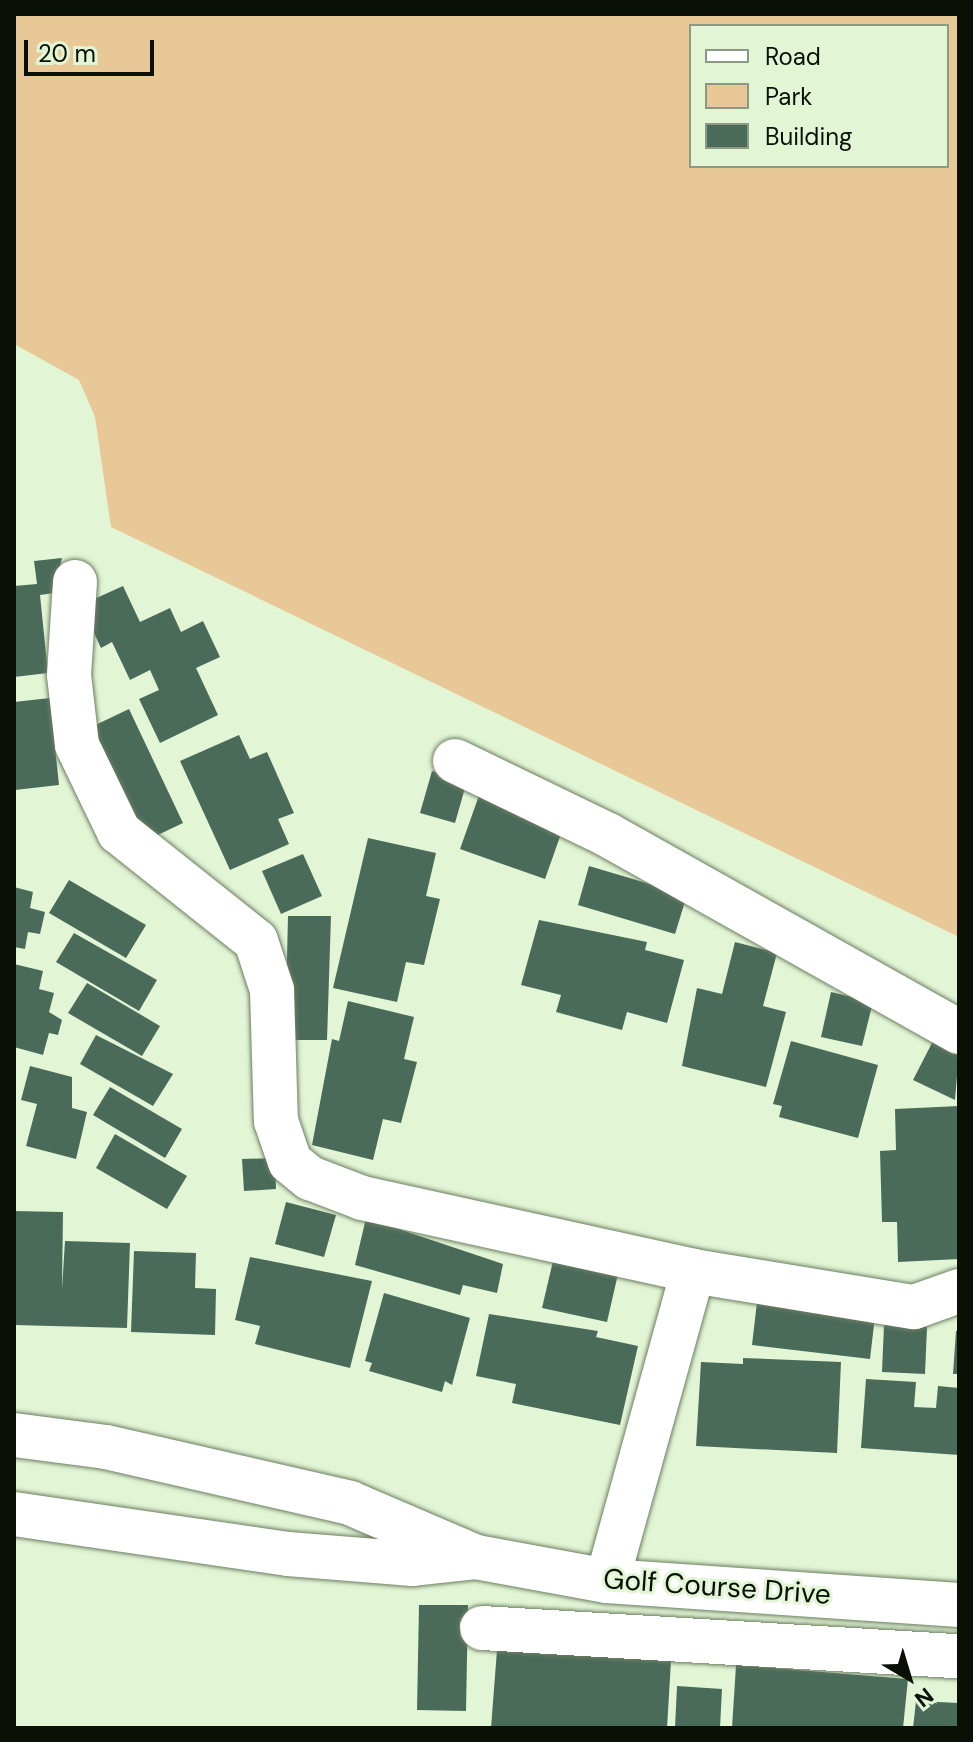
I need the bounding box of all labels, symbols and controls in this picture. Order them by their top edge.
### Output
scale bar [28,24,158,74]
legend [689,24,949,168]
text: 20 m [38,38,96,69]
text: Road [765,41,821,72]
text: Park [765,81,812,112]
text: Building [765,121,852,152]
street label: Golf Course Drive [602,1562,832,1612]
north arrow [869,1638,949,1718]
text: N [909,1681,939,1714]

